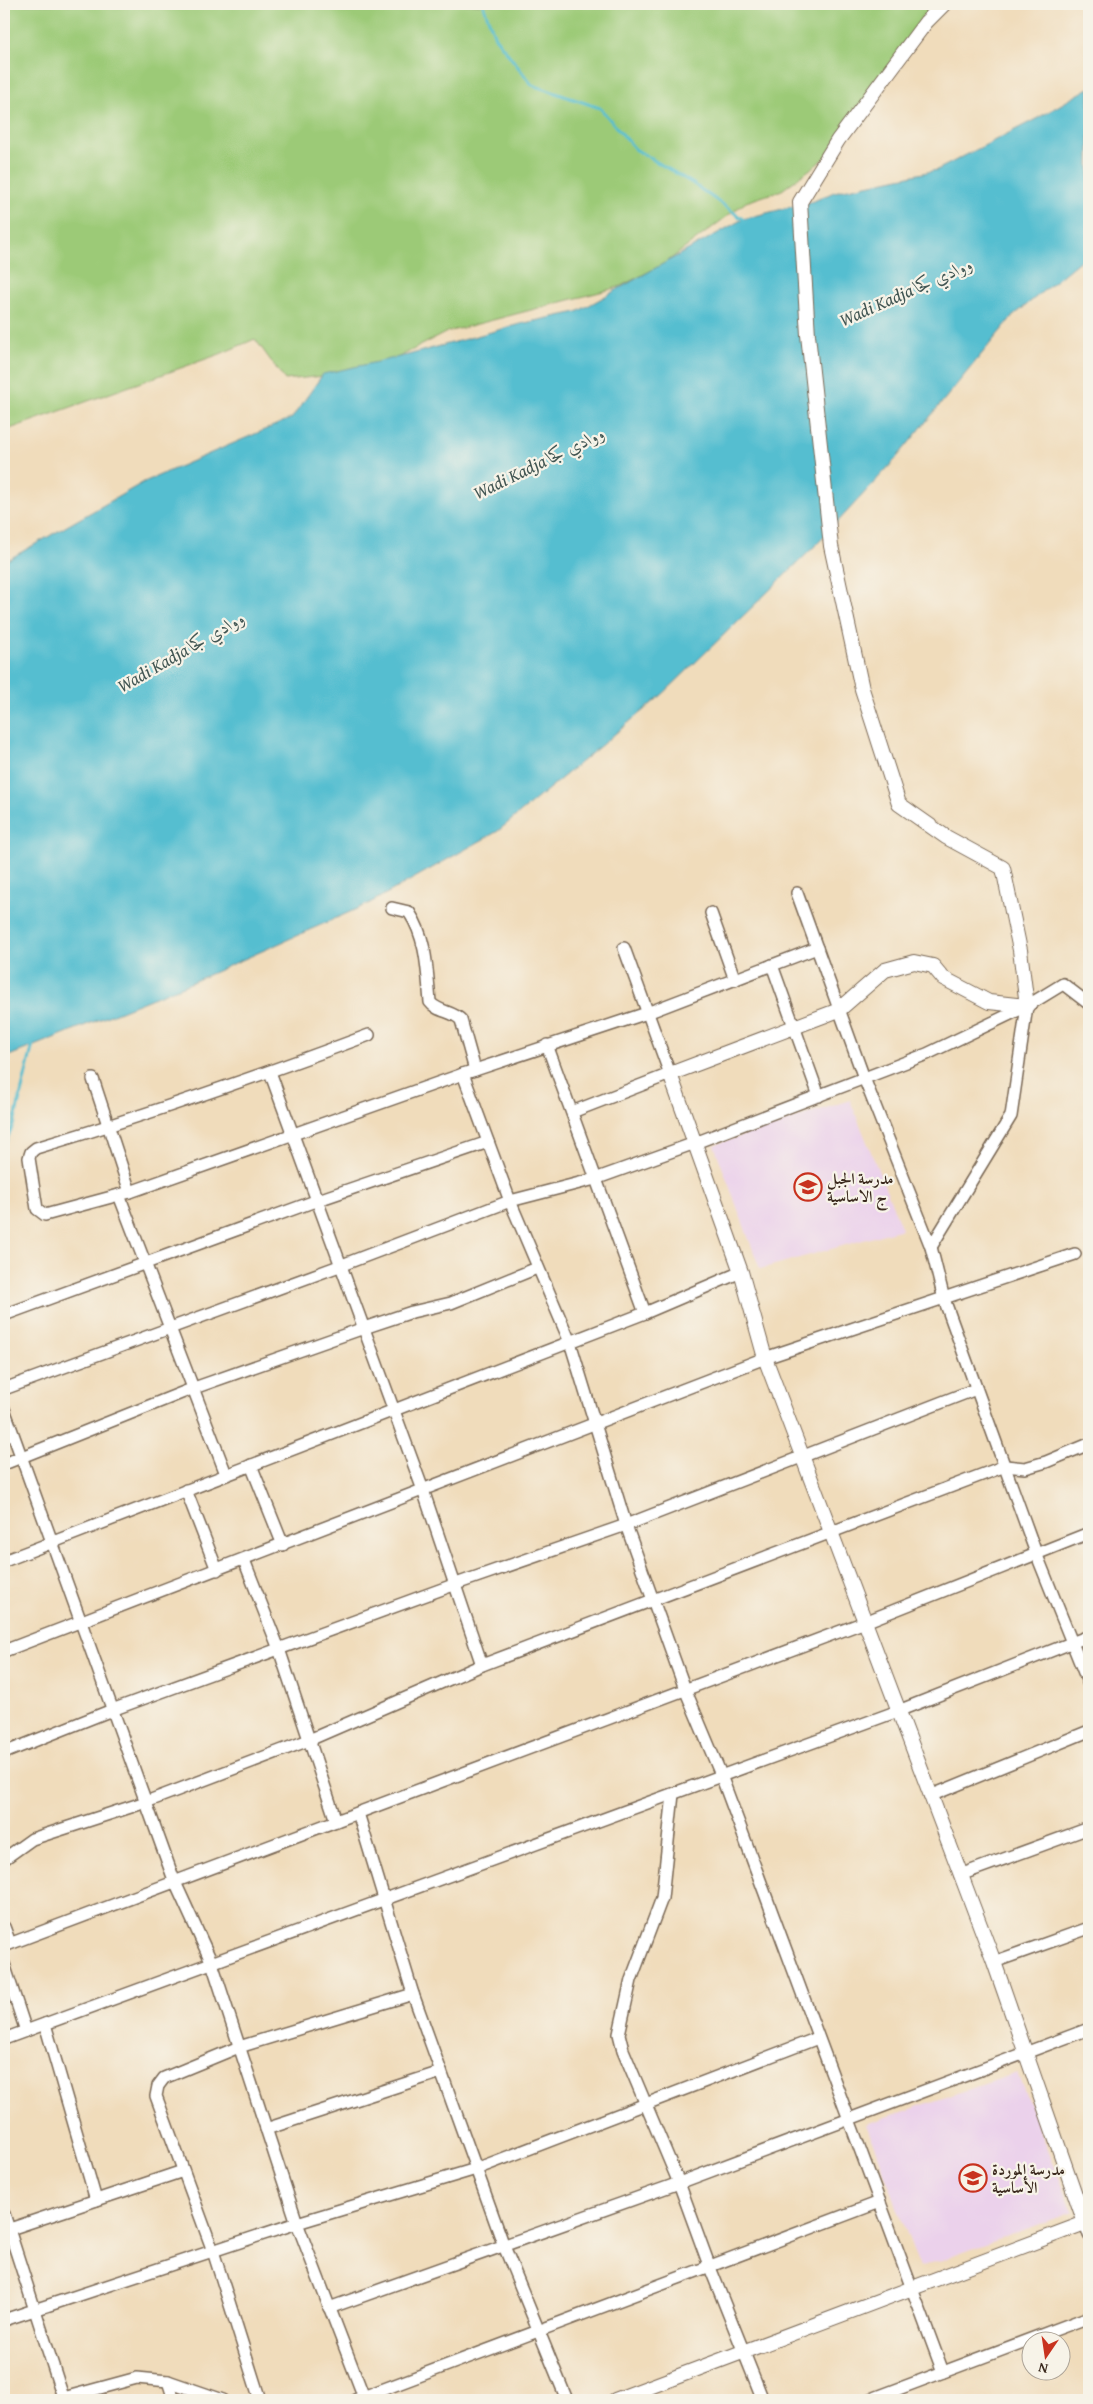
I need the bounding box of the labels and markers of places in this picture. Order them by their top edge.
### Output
place label: مدرسة الجبل ج الاساسية [827,1166,894,1211]
school or university icon: مدرسة الجبل ج الاساسية [793,1172,823,1202]
place label: مدرسة الموردة الأساسية [992,2157,1065,2199]
school or university icon: مدرسة الموردة الأساسية [958,2163,988,2193]

